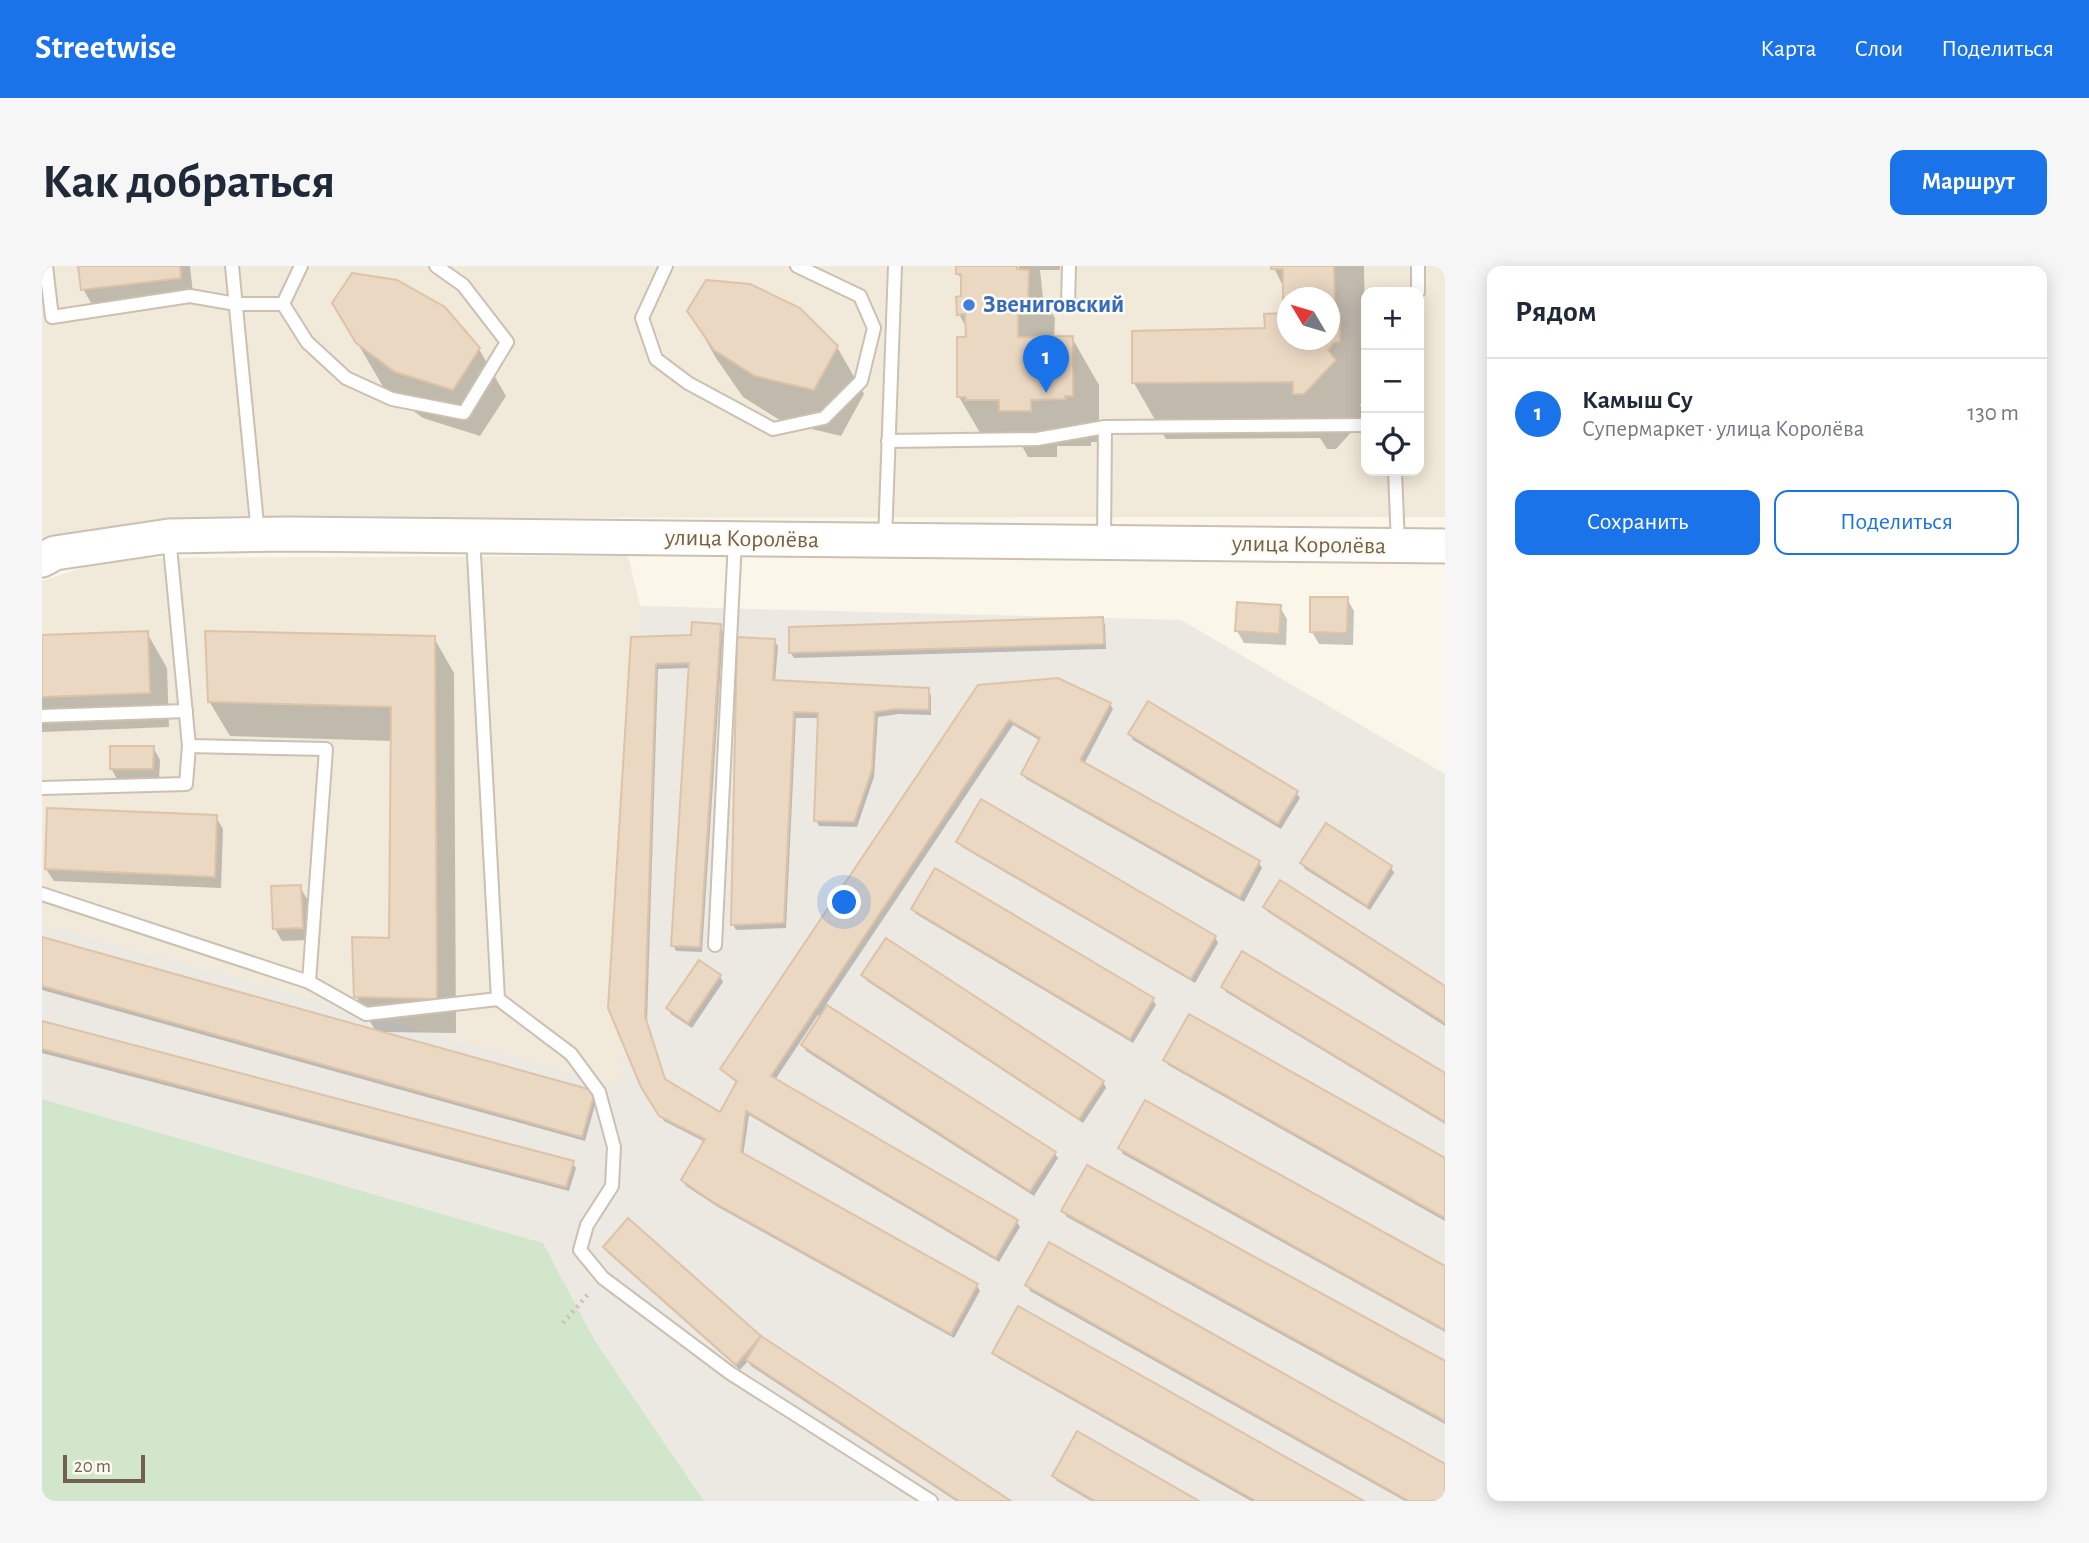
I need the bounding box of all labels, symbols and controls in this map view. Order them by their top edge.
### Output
text: Streetwise [35,32,176,65]
text: Карта [1760,37,1816,61]
text: Слои [1854,37,1903,61]
text: Поделиться [1941,37,2054,61]
button: Маршрут [1890,150,2047,215]
text: Как добраться [42,158,335,207]
north arrow [1277,287,1340,350]
map controls [1361,287,1424,476]
button: + [1361,287,1424,350]
place label: Звениговский [983,293,1124,317]
marker: Звениговский [961,297,977,313]
text: Рядом [1515,297,1597,327]
pin: 1 [1023,335,1069,393]
button: − [1361,350,1424,413]
text: Камыш Су [1582,387,1693,413]
text: 1 [1534,402,1542,425]
text: 130 m [1967,402,2019,425]
button: locate [1361,413,1424,476]
text: Супермаркет · улица Королёва [1582,418,1864,441]
button: Сохранить [1515,490,1760,555]
button: Поделиться [1774,490,2019,555]
street label: улица Королёва [664,526,819,552]
street label: улица Королёва [1231,532,1386,558]
your location [827,885,861,919]
scale bar [63,1452,145,1484]
text: 20 m [74,1457,111,1476]

